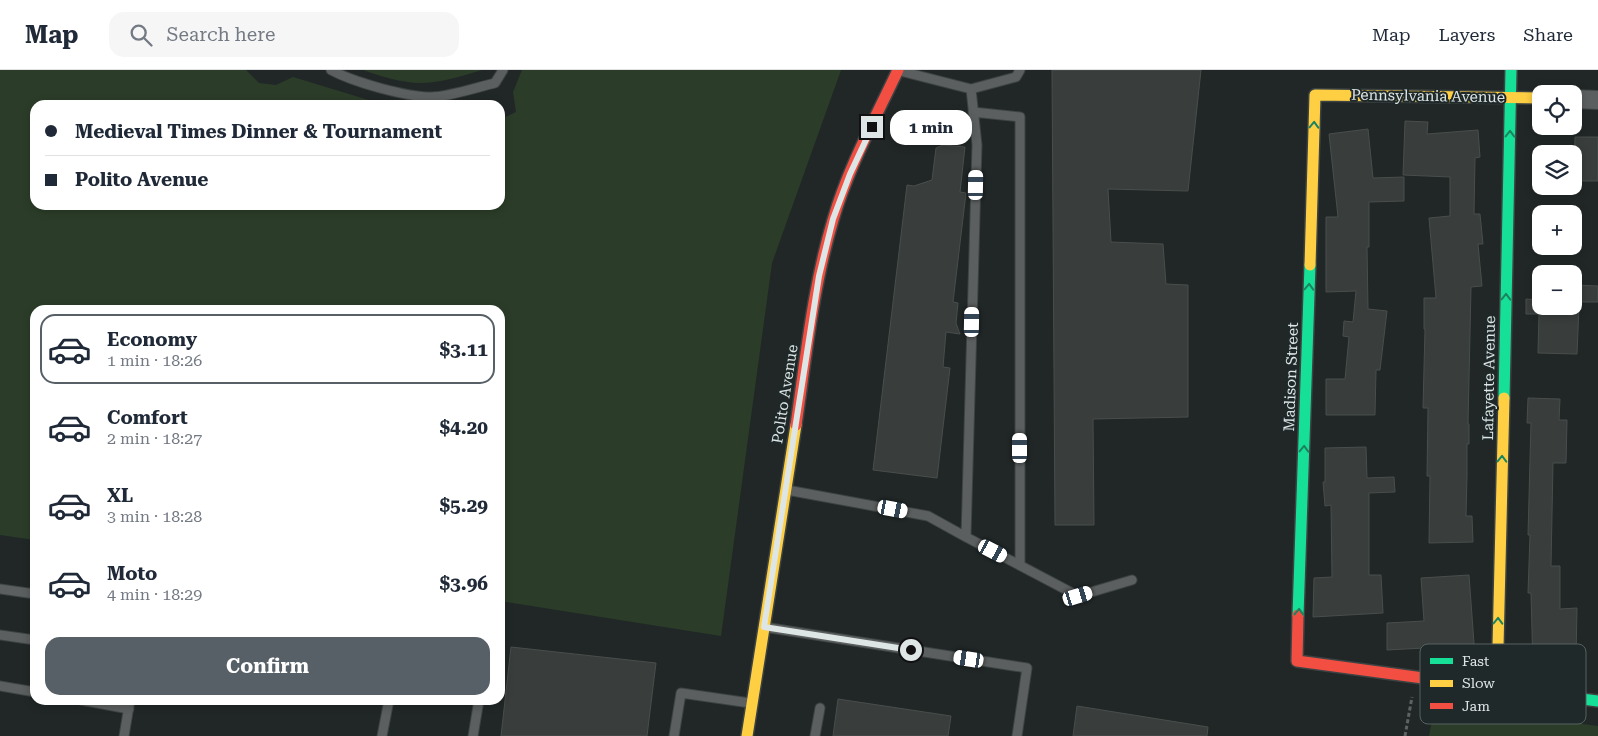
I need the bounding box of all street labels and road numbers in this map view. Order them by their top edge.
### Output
street label: Pennsylvania Avenue [1351,86,1505,106]
street label: Lafayette Avenue [1479,315,1499,441]
street label: Madison Street [1280,322,1302,432]
street label: Polito Avenue [768,343,802,445]

